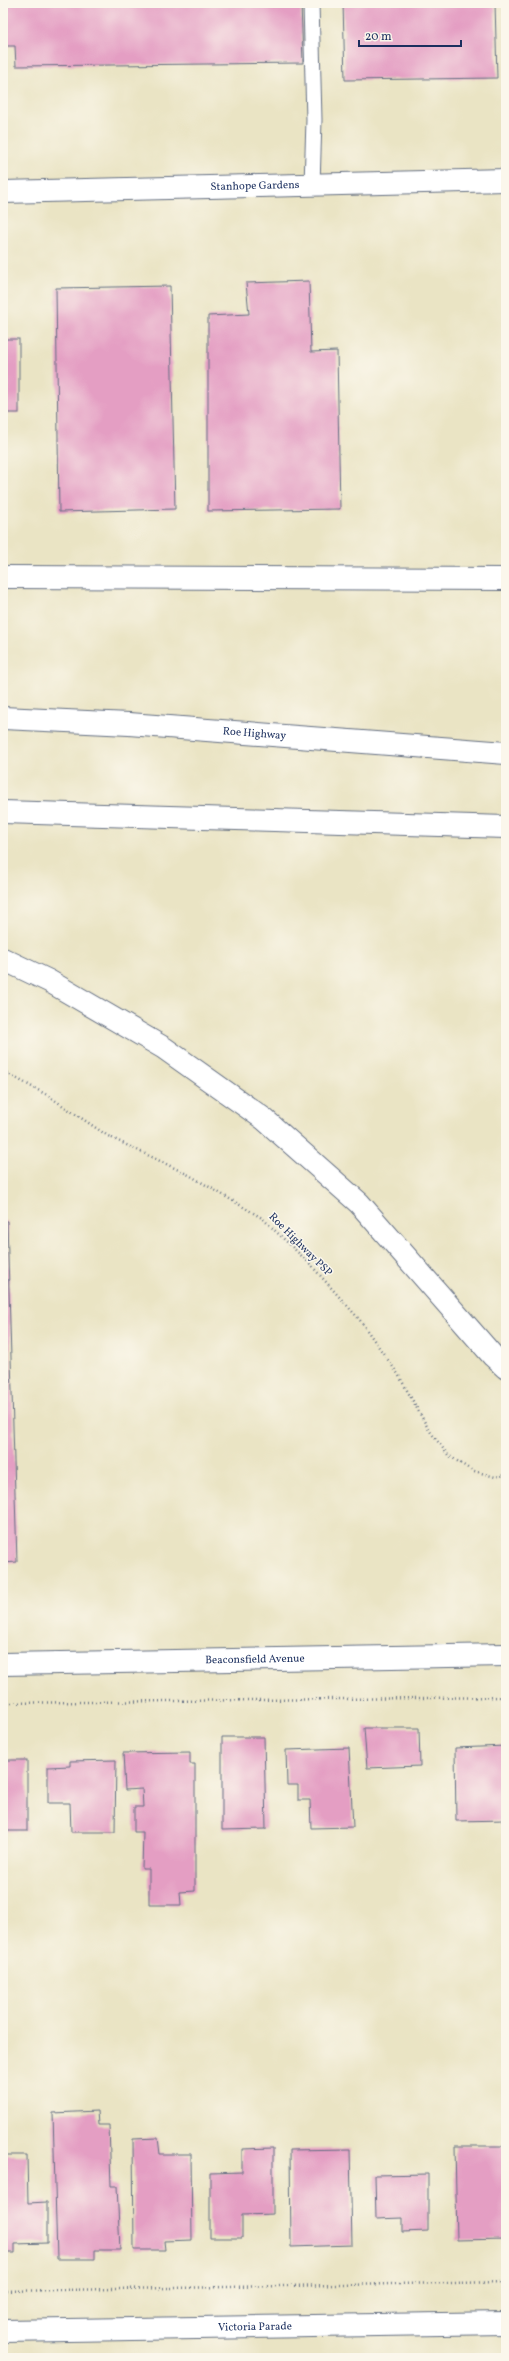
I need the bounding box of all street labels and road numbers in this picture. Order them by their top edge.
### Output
street label: Stanhope Gardens [210,177,300,195]
street label: Roe Highway [222,724,287,744]
street label: Roe Highway PSP [265,1210,335,1280]
street label: Beaconsfield Avenue [205,1651,305,1668]
street label: Victoria Parade [218,2319,292,2335]

